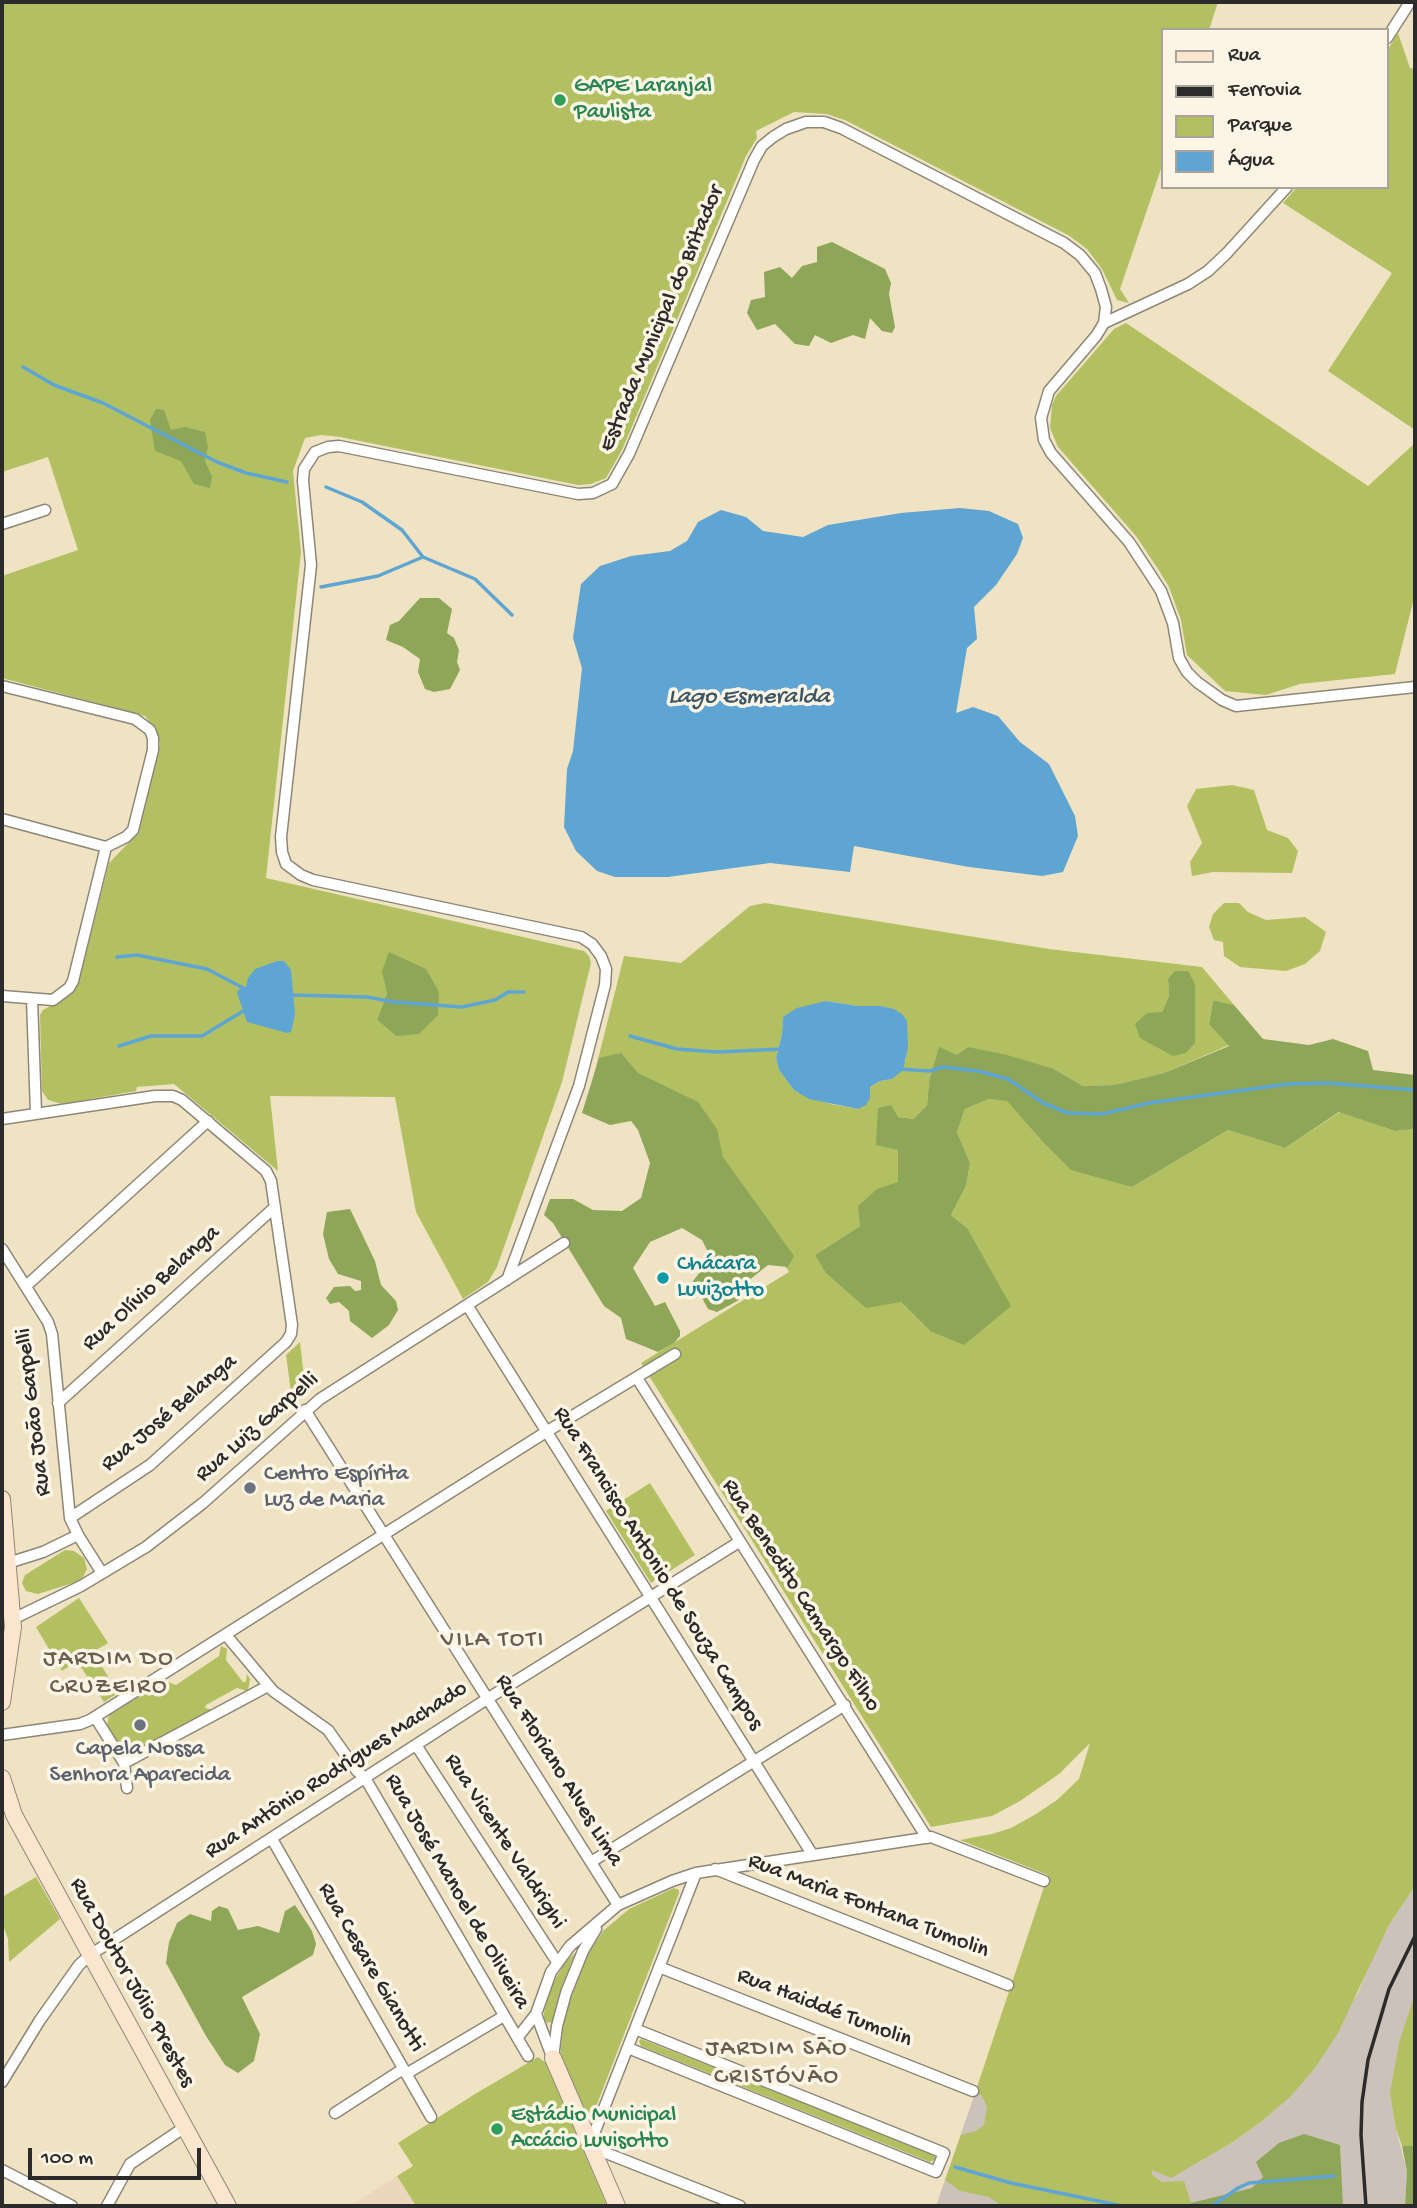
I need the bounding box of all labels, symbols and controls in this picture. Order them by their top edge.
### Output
legend [1162,28,1389,189]
text: Rua [1228,44,1261,69]
place label: GAPE Laranjal Paulista [574,73,712,127]
text: Ferrovia [1228,79,1301,104]
marker: GAPE Laranjal Paulista [552,92,568,108]
text: Parque [1228,114,1292,139]
text: Água [1228,149,1274,174]
street label: Estrada Municipal do Britador [594,182,732,456]
water label: Lago Esmeralda [668,684,830,712]
street label: Rua Olívio Belanga [77,1220,227,1358]
place label: Chácara Luvizotto [677,1251,764,1305]
marker: Chácara Luvizotto [655,1270,671,1286]
street label: Rua João Garpelli [11,1326,59,1498]
street label: Rua José Belanga [96,1349,244,1479]
street label: Rua Luiz Garpelli [191,1367,325,1489]
street label: Rua Francisco Antonio de Souza Campos [546,1402,768,1736]
place label: Centro Espírita Luz de Maria [264,1461,409,1515]
street label: Rua Benedito Camargo Filho [714,1475,886,1717]
marker: Centro Espírita Luz de Maria [242,1480,258,1496]
district label: VILA TOTI [442,1627,544,1655]
district label: JARDIM DO CRUZEIRO [44,1646,174,1702]
street label: Rua Floriano Alves Lima [488,1670,628,1872]
street label: Rua Antônio Rodrigues Machado [201,1676,473,1866]
marker: Capela Nossa Senhora Aparecida [132,1717,148,1733]
place label: Capela Nossa Senhora Aparecida [50,1736,230,1790]
street label: Rua Vicente Valdrighi [437,1749,571,1935]
street label: Rua José Manoel de Oliveira [377,1769,535,2015]
street label: Rua Maria Fontana Tumolin [744,1848,992,1966]
street label: Rua Doutor Júlio Prestes [62,1874,200,2092]
street label: Rua Cesare Gianotti [310,1878,430,2058]
street label: Rua Haiddé Tumolin [733,1963,915,2055]
district label: JARDIM SÃO CRISTÓVÃO [707,2036,847,2092]
place label: Estádio Municipal Accácio Luvisotto [511,2102,676,2156]
marker: Estádio Municipal Accácio Luvisotto [489,2121,505,2137]
scale bar [32,2134,205,2178]
text: 100 m [41,2147,93,2172]

